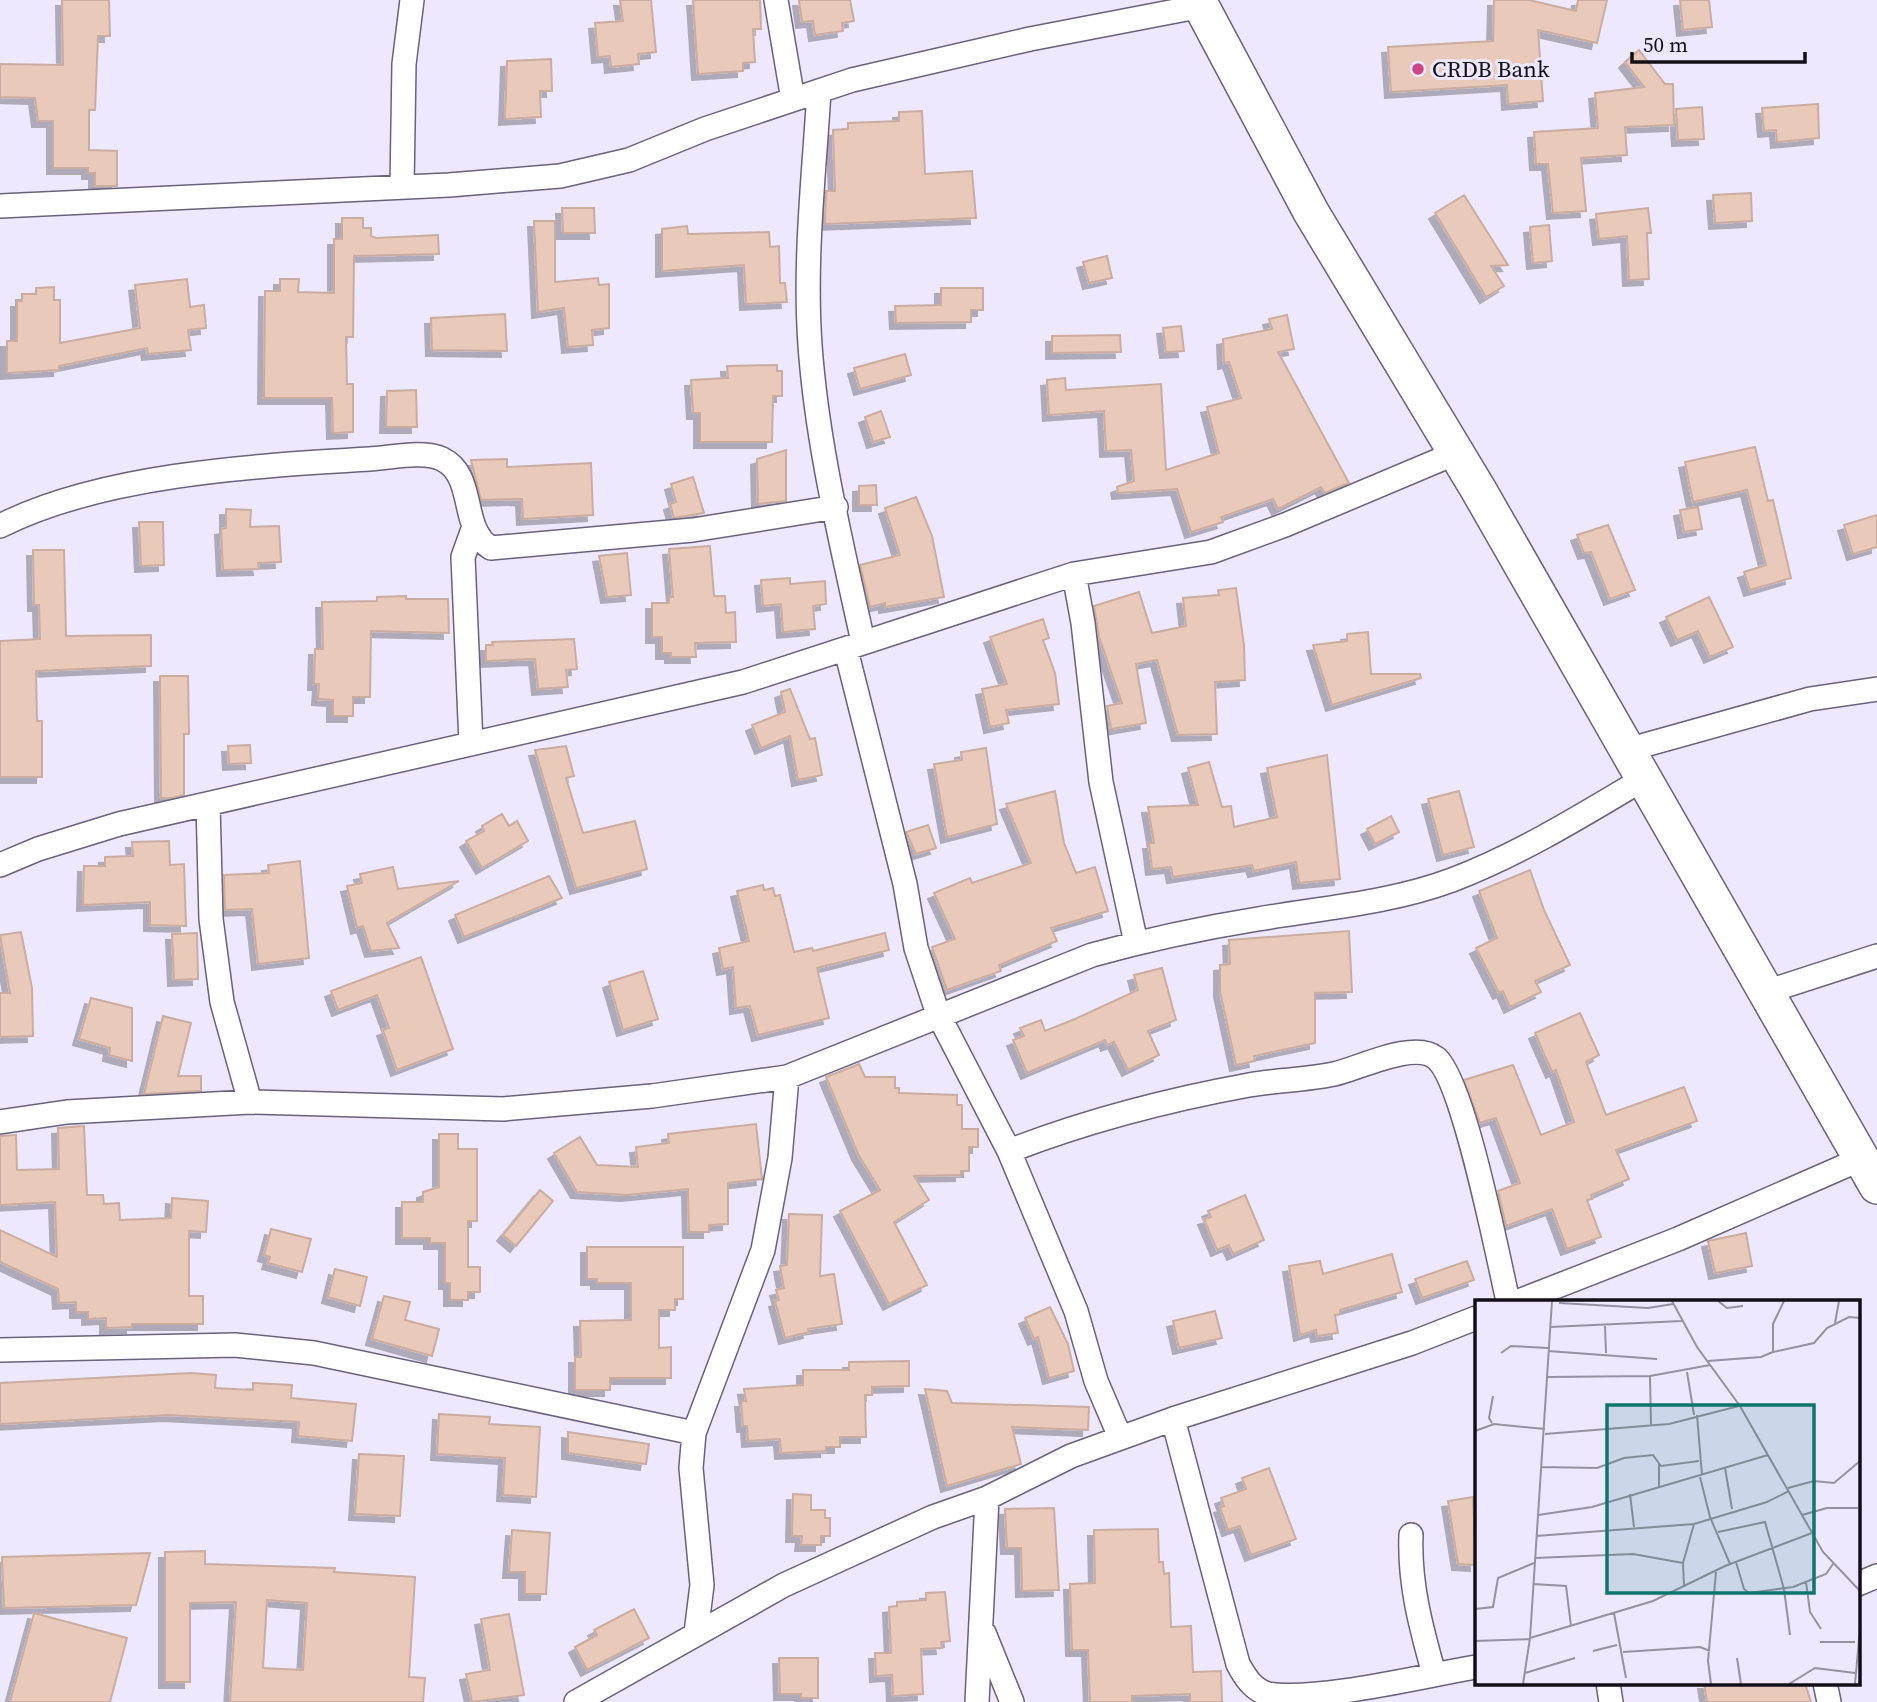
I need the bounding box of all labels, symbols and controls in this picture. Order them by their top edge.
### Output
scale bar [1632,21,1805,65]
text: 50 m [1643,30,1688,59]
place label: CRDB Bank [1432,53,1550,85]
marker: CRDB Bank [1410,61,1426,77]
inset map [1475,1300,1860,1684]

